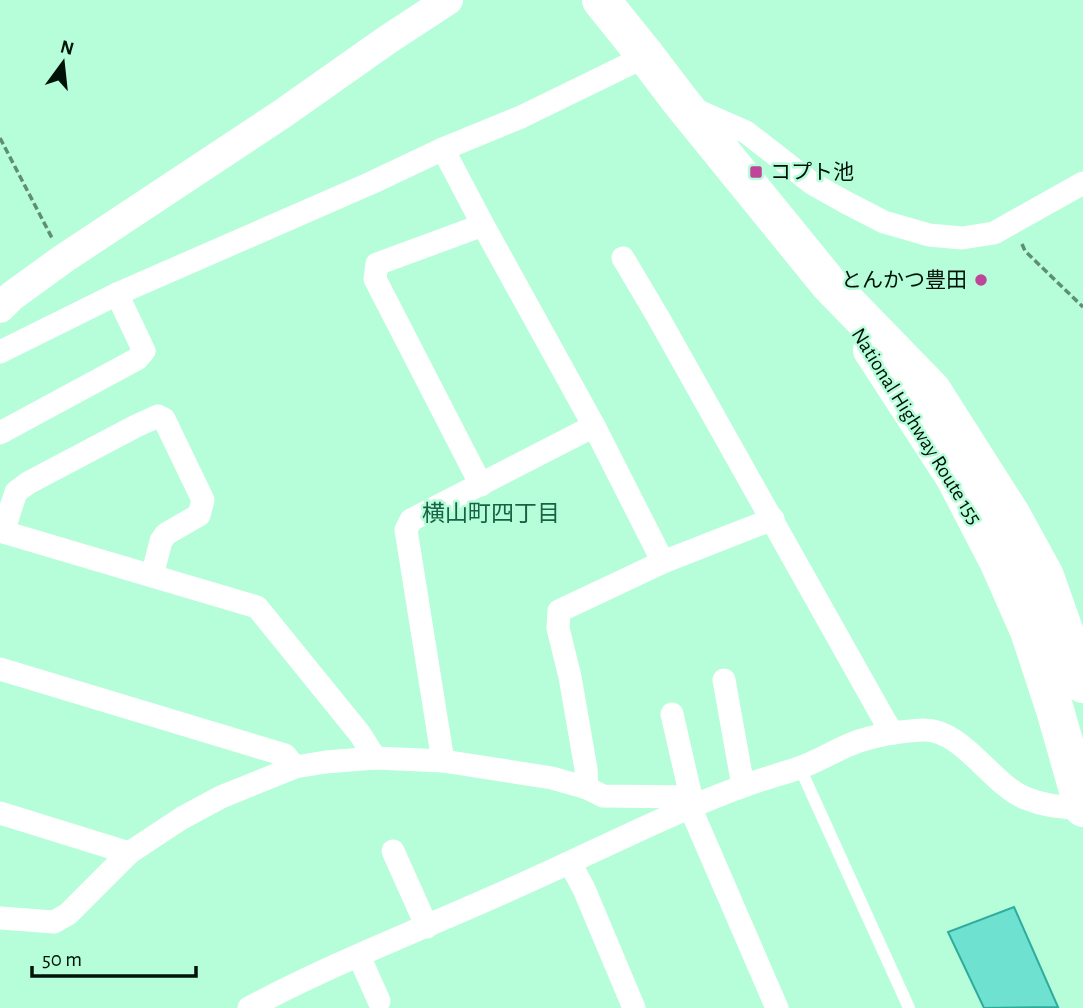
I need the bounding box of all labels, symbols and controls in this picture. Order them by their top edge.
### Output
north arrow [28,28,98,98]
text: N [58,37,76,59]
place label: コプト池 [770,161,854,183]
marker: コプト池 [748,164,764,180]
place label: とんかつ豊田 [841,269,967,291]
marker: とんかつ豊田 [973,272,989,288]
street label: National Highway Route 155 [848,325,986,528]
district label: 横山町四丁目 [422,501,560,526]
scale bar [32,934,196,978]
text: 50 m [42,949,82,970]

